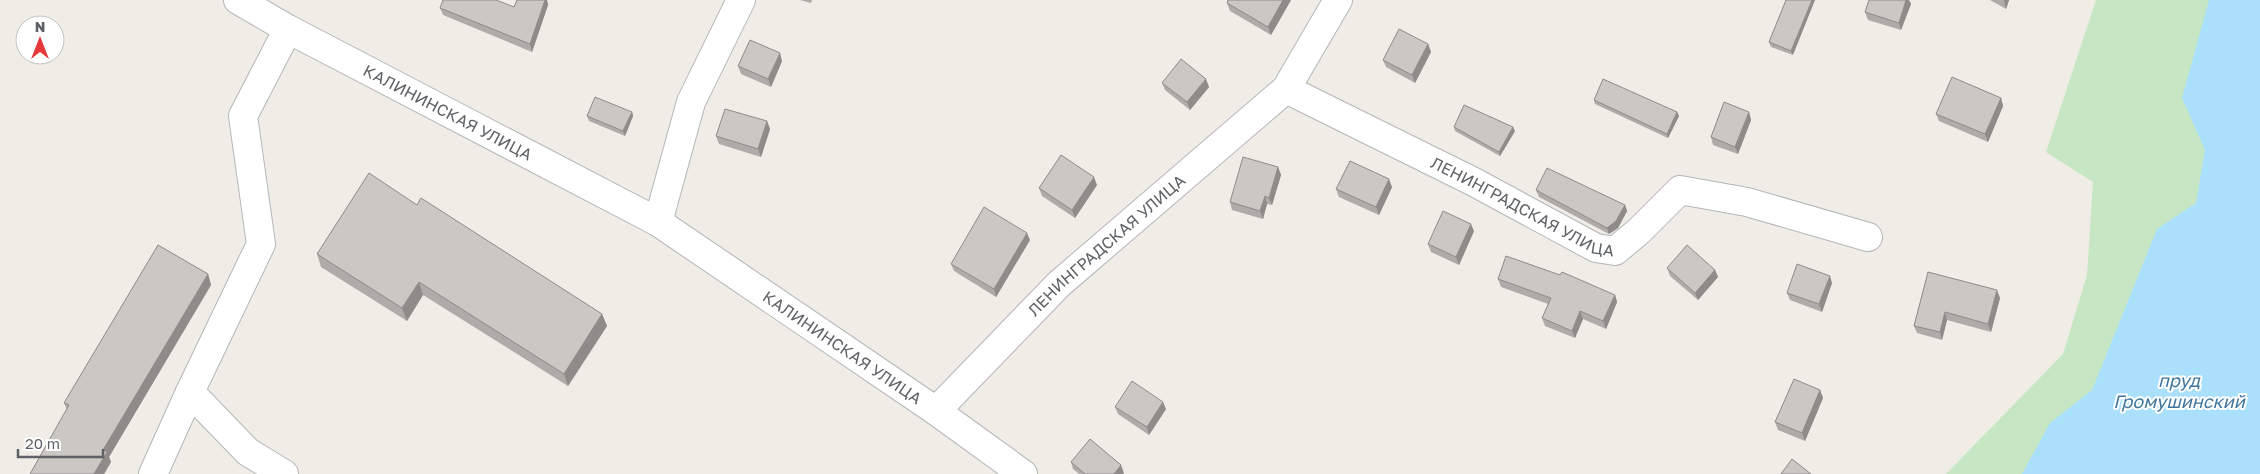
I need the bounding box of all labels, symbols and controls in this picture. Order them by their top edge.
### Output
north arrow [15,15,65,65]
text: N [35,18,45,35]
street label: КАЛИНИНСКАЯ УЛИЦА [360,60,536,165]
street label: ЛЕНИНГРАДСКАЯ УЛИЦА [1428,152,1616,261]
street label: ЛЕНИНГРАДСКАЯ УЛИЦА [1024,170,1189,320]
street label: КАЛИНИНСКАЯ УЛИЦА [759,286,926,409]
water label: пруд Громушинский [2113,369,2246,412]
scale bar [18,426,102,458]
text: 20 m [25,434,60,452]

